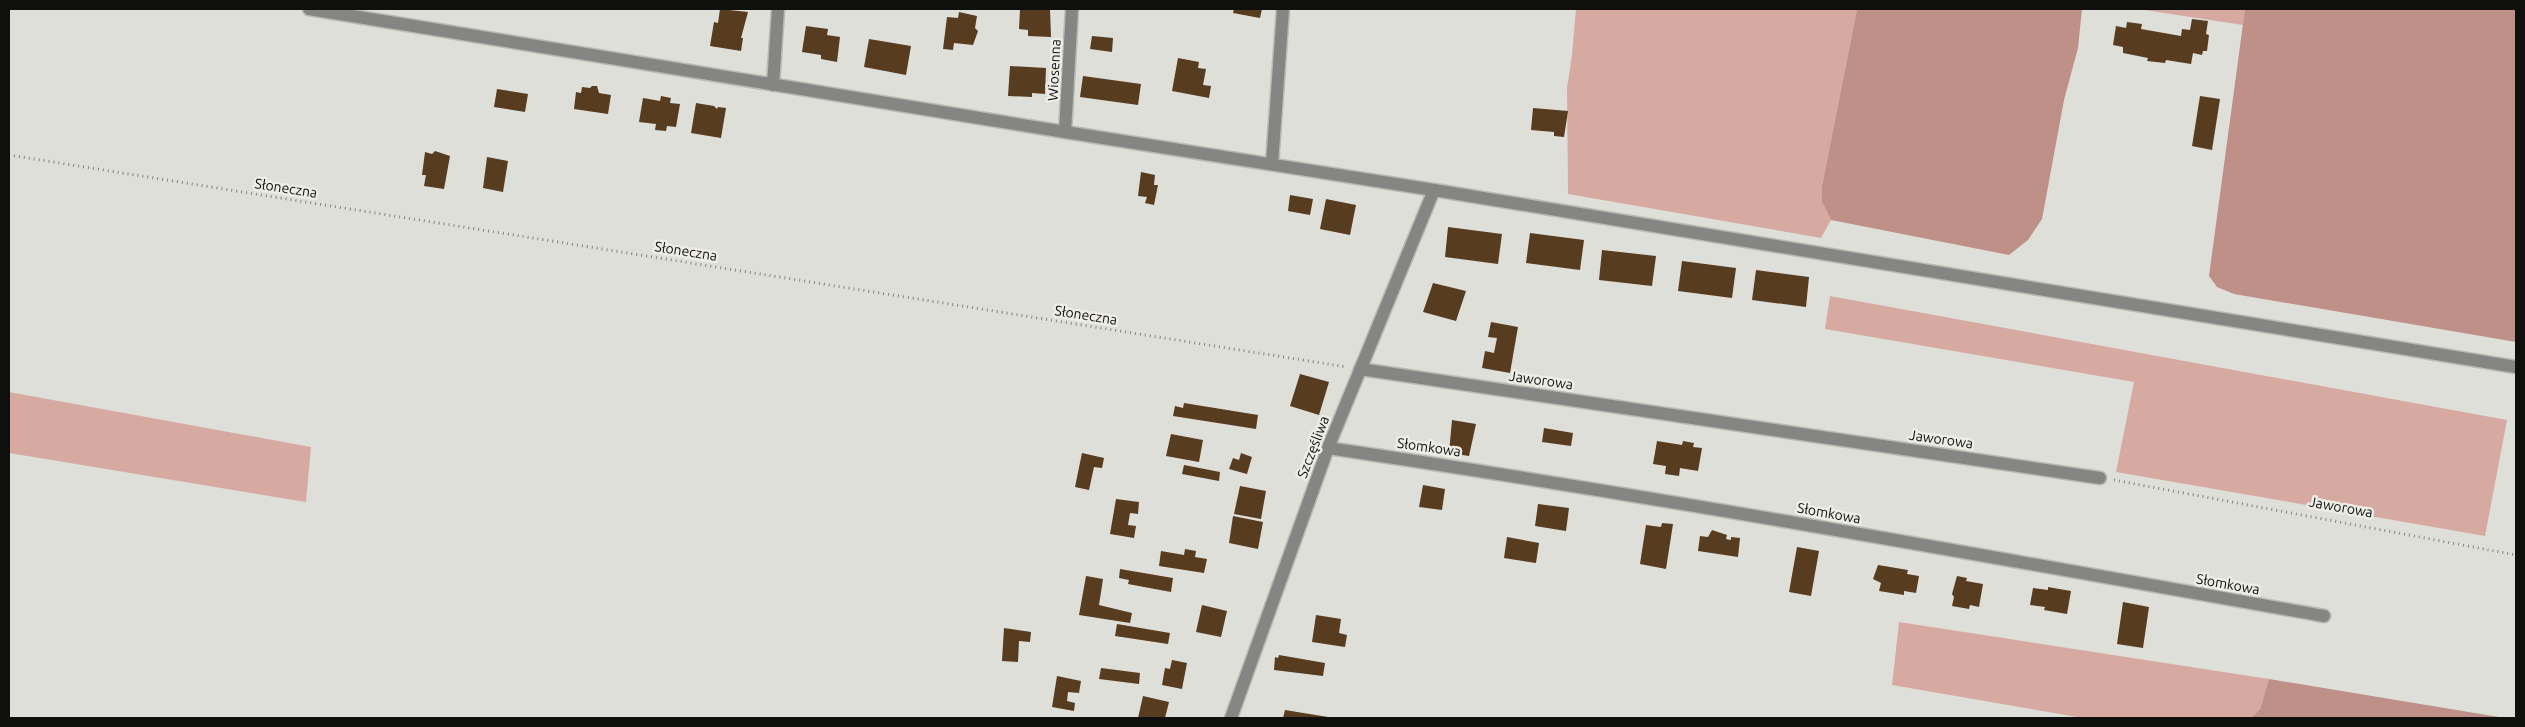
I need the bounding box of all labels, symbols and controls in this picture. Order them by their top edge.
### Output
street label: Wiosenna [1044,39,1064,101]
street label: Słoneczna [254,175,318,201]
street label: Słoneczna [654,238,718,264]
street label: Słoneczna [1054,302,1118,328]
street label: Jaworowa [1508,368,1574,392]
street label: Szczęśliwa [1294,414,1332,480]
street label: Jaworowa [1908,427,1974,451]
street label: Słomkowa [1396,435,1462,459]
street label: Jaworowa [2308,494,2374,520]
street label: Słomkowa [1796,500,1862,526]
street label: Słomkowa [2195,571,2261,597]

